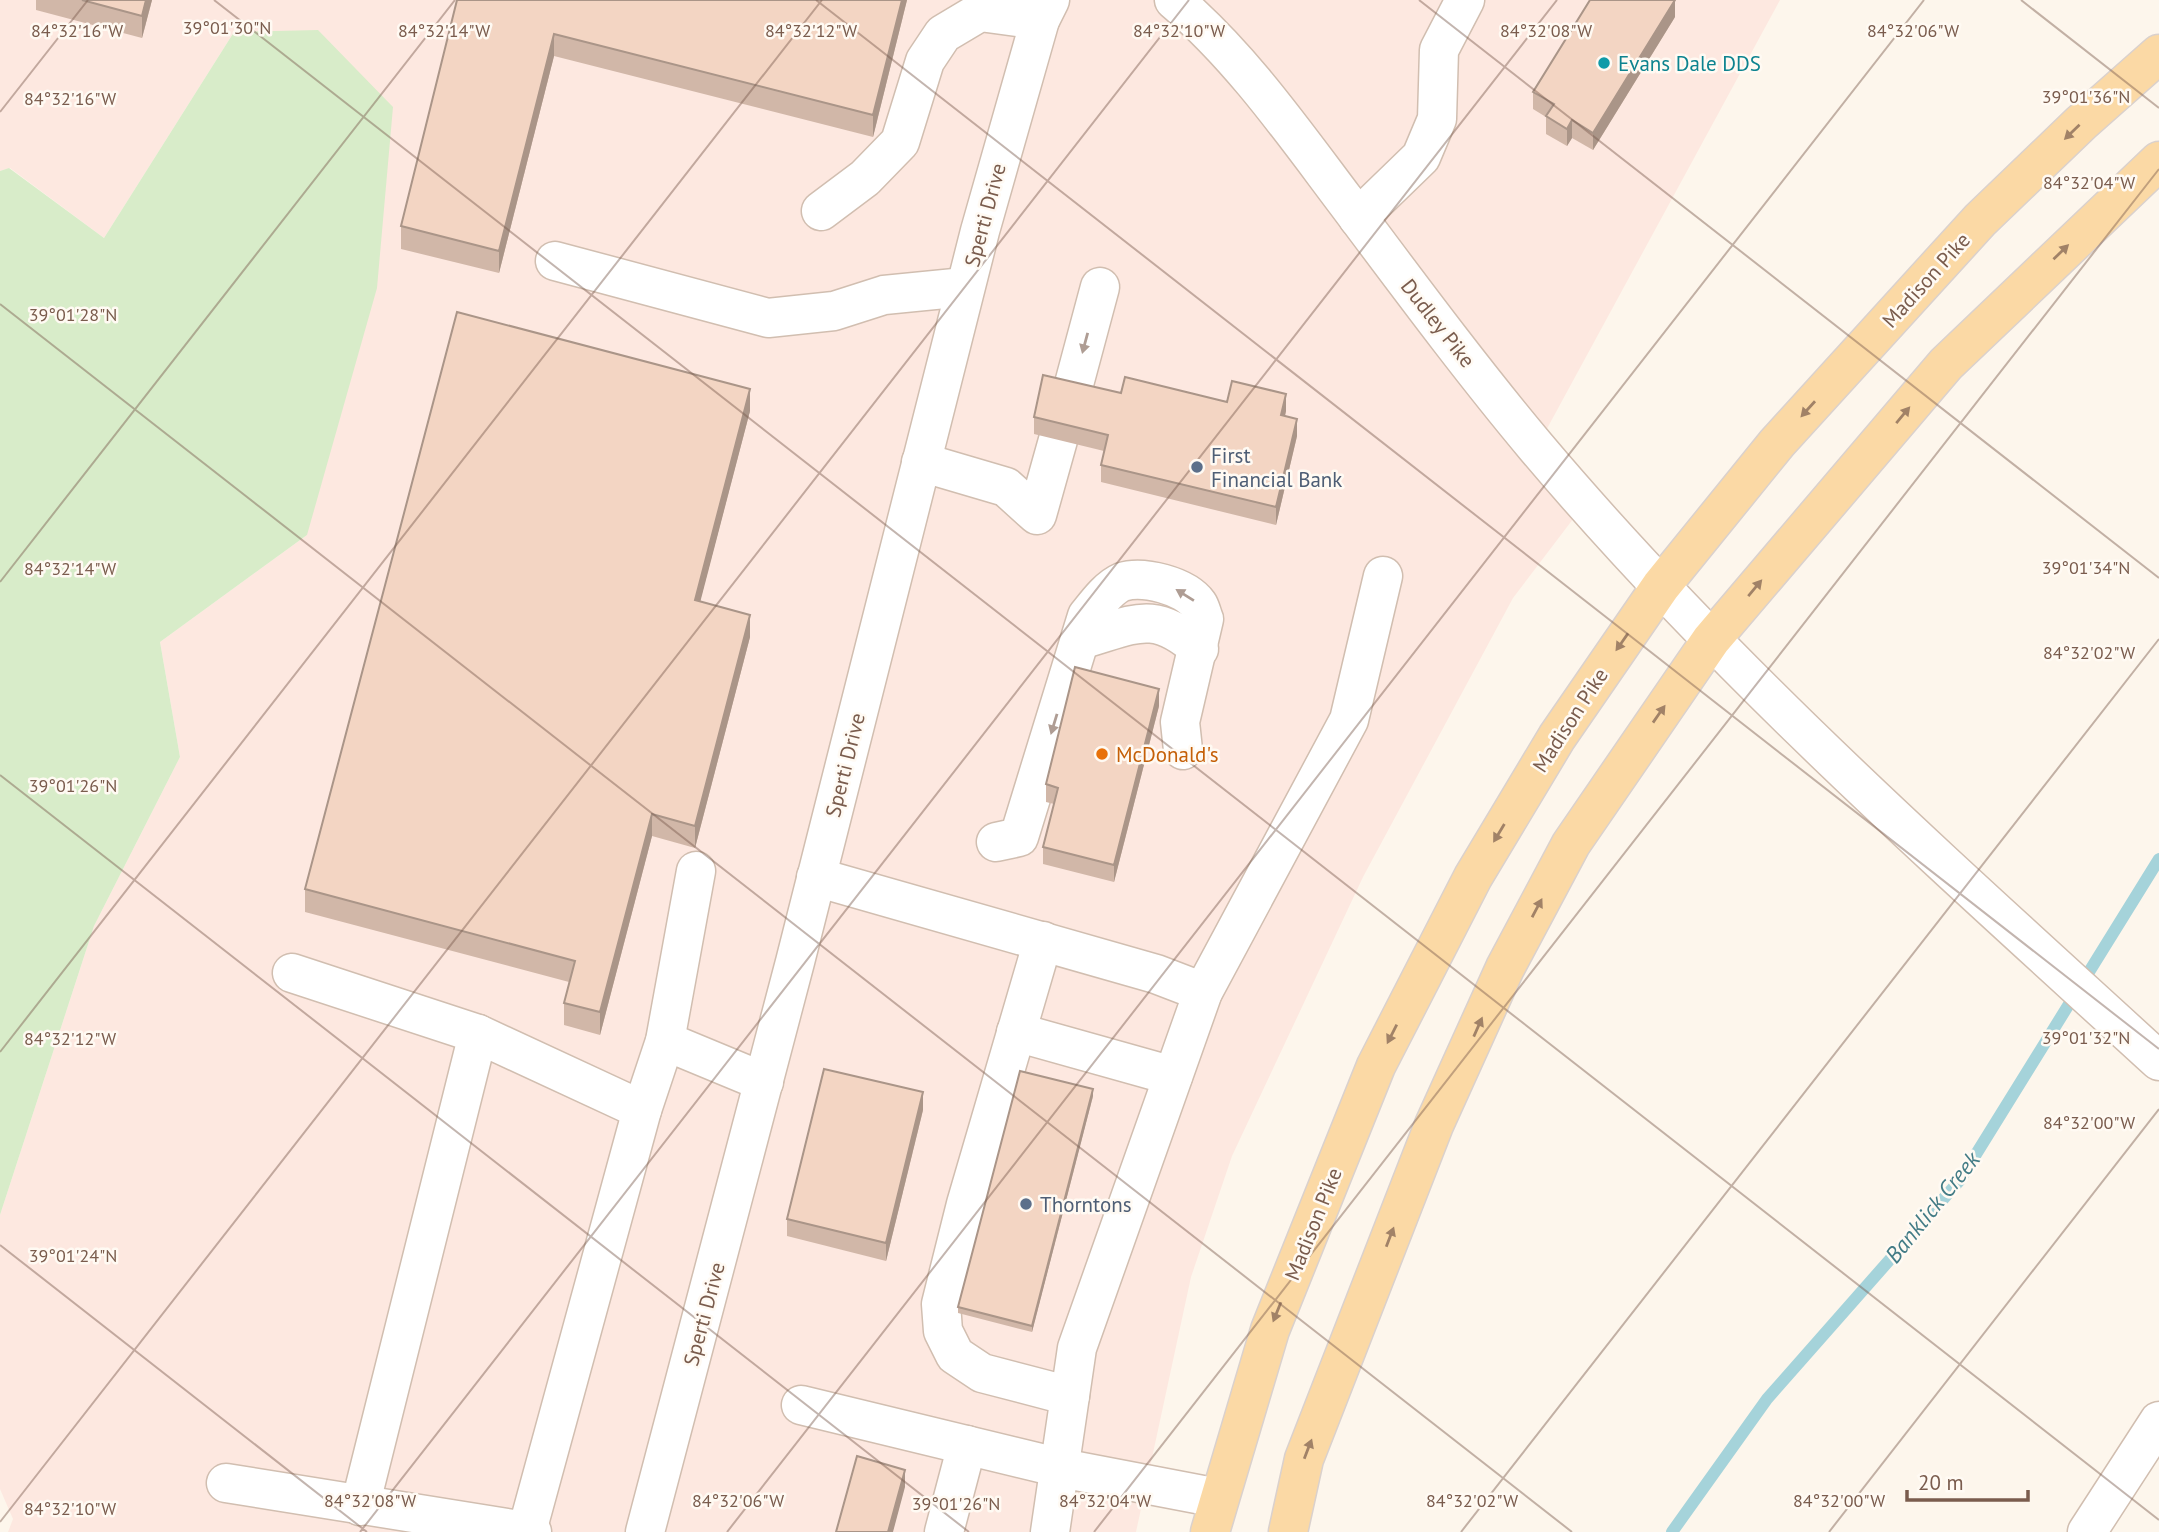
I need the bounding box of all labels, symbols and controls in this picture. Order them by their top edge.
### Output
text: 39°01'30"N [183,16,271,39]
text: 84°32'16"W [31,19,123,42]
text: 84°32'14"W [398,19,490,42]
text: 84°32'12"W [765,19,857,42]
text: 84°32'10"W [1133,19,1225,42]
text: 84°32'08"W [1500,19,1592,42]
text: 84°32'06"W [1867,19,1959,42]
place label: Evans Dale DDS [1618,50,1761,77]
marker: Evans Dale DDS [1596,55,1612,71]
text: 39°01'36"N [2042,85,2130,108]
text: 84°32'16"W [24,87,116,110]
one-way arrow [2063,123,2080,140]
street label: Sperti Drive [958,160,1012,270]
text: 84°32'04"W [2043,171,2135,194]
street label: Madison Pike [1876,227,1976,333]
one-way arrow [2053,244,2070,261]
street label: Dudley Pike [1395,273,1481,373]
text: 39°01'28"N [29,303,117,326]
one-way arrow [1079,332,1090,354]
one-way arrow [1800,400,1816,418]
one-way arrow [1895,406,1911,424]
place label: First Financial Bank [1211,442,1342,493]
marker: First Financial Bank [1189,459,1205,475]
text: 39°01'34"N [2042,556,2130,579]
text: 84°32'14"W [24,557,116,580]
one-way arrow [1747,580,1762,597]
one-way arrow [1175,588,1194,601]
one-way arrow [1615,633,1629,651]
text: 84°32'02"W [2043,641,2135,664]
street label: Madison Pike [1526,663,1614,777]
one-way arrow [1652,705,1666,723]
street label: Sperti Drive [819,710,871,820]
one-way arrow [1049,713,1059,734]
place label: McDonald's [1116,741,1219,768]
marker: McDonald's [1094,746,1110,762]
text: 39°01'26"N [29,774,117,797]
one-way arrow [1493,824,1505,843]
one-way arrow [1531,898,1543,918]
one-way arrow [1472,1017,1484,1037]
one-way arrow [1387,1024,1398,1044]
text: 39°01'32"N [2042,1026,2130,1049]
text: 84°32'12"W [24,1027,116,1050]
text: 84°32'00"W [2043,1111,2135,1134]
water label: Banklick Creek [1878,1144,1987,1269]
street label: Madison Pike [1278,1164,1348,1284]
place label: Thorntons [1040,1191,1132,1218]
marker: Thorntons [1018,1196,1034,1212]
one-way arrow [1385,1226,1396,1247]
text: 39°01'24"N [29,1244,117,1267]
street label: Sperti Drive [677,1259,731,1369]
one-way arrow [1272,1302,1283,1323]
one-way arrow [1303,1439,1314,1460]
scale bar [1907,1458,2028,1502]
text: 20 m [1918,1469,1964,1496]
text: 84°32'08"W [324,1489,416,1512]
text: 84°32'06"W [692,1489,784,1512]
text: 84°32'04"W [1059,1489,1151,1512]
text: 84°32'02"W [1426,1489,1518,1512]
text: 84°32'00"W [1793,1489,1885,1512]
text: 39°01'26"N [912,1492,1000,1515]
text: 84°32'10"W [24,1497,116,1520]

